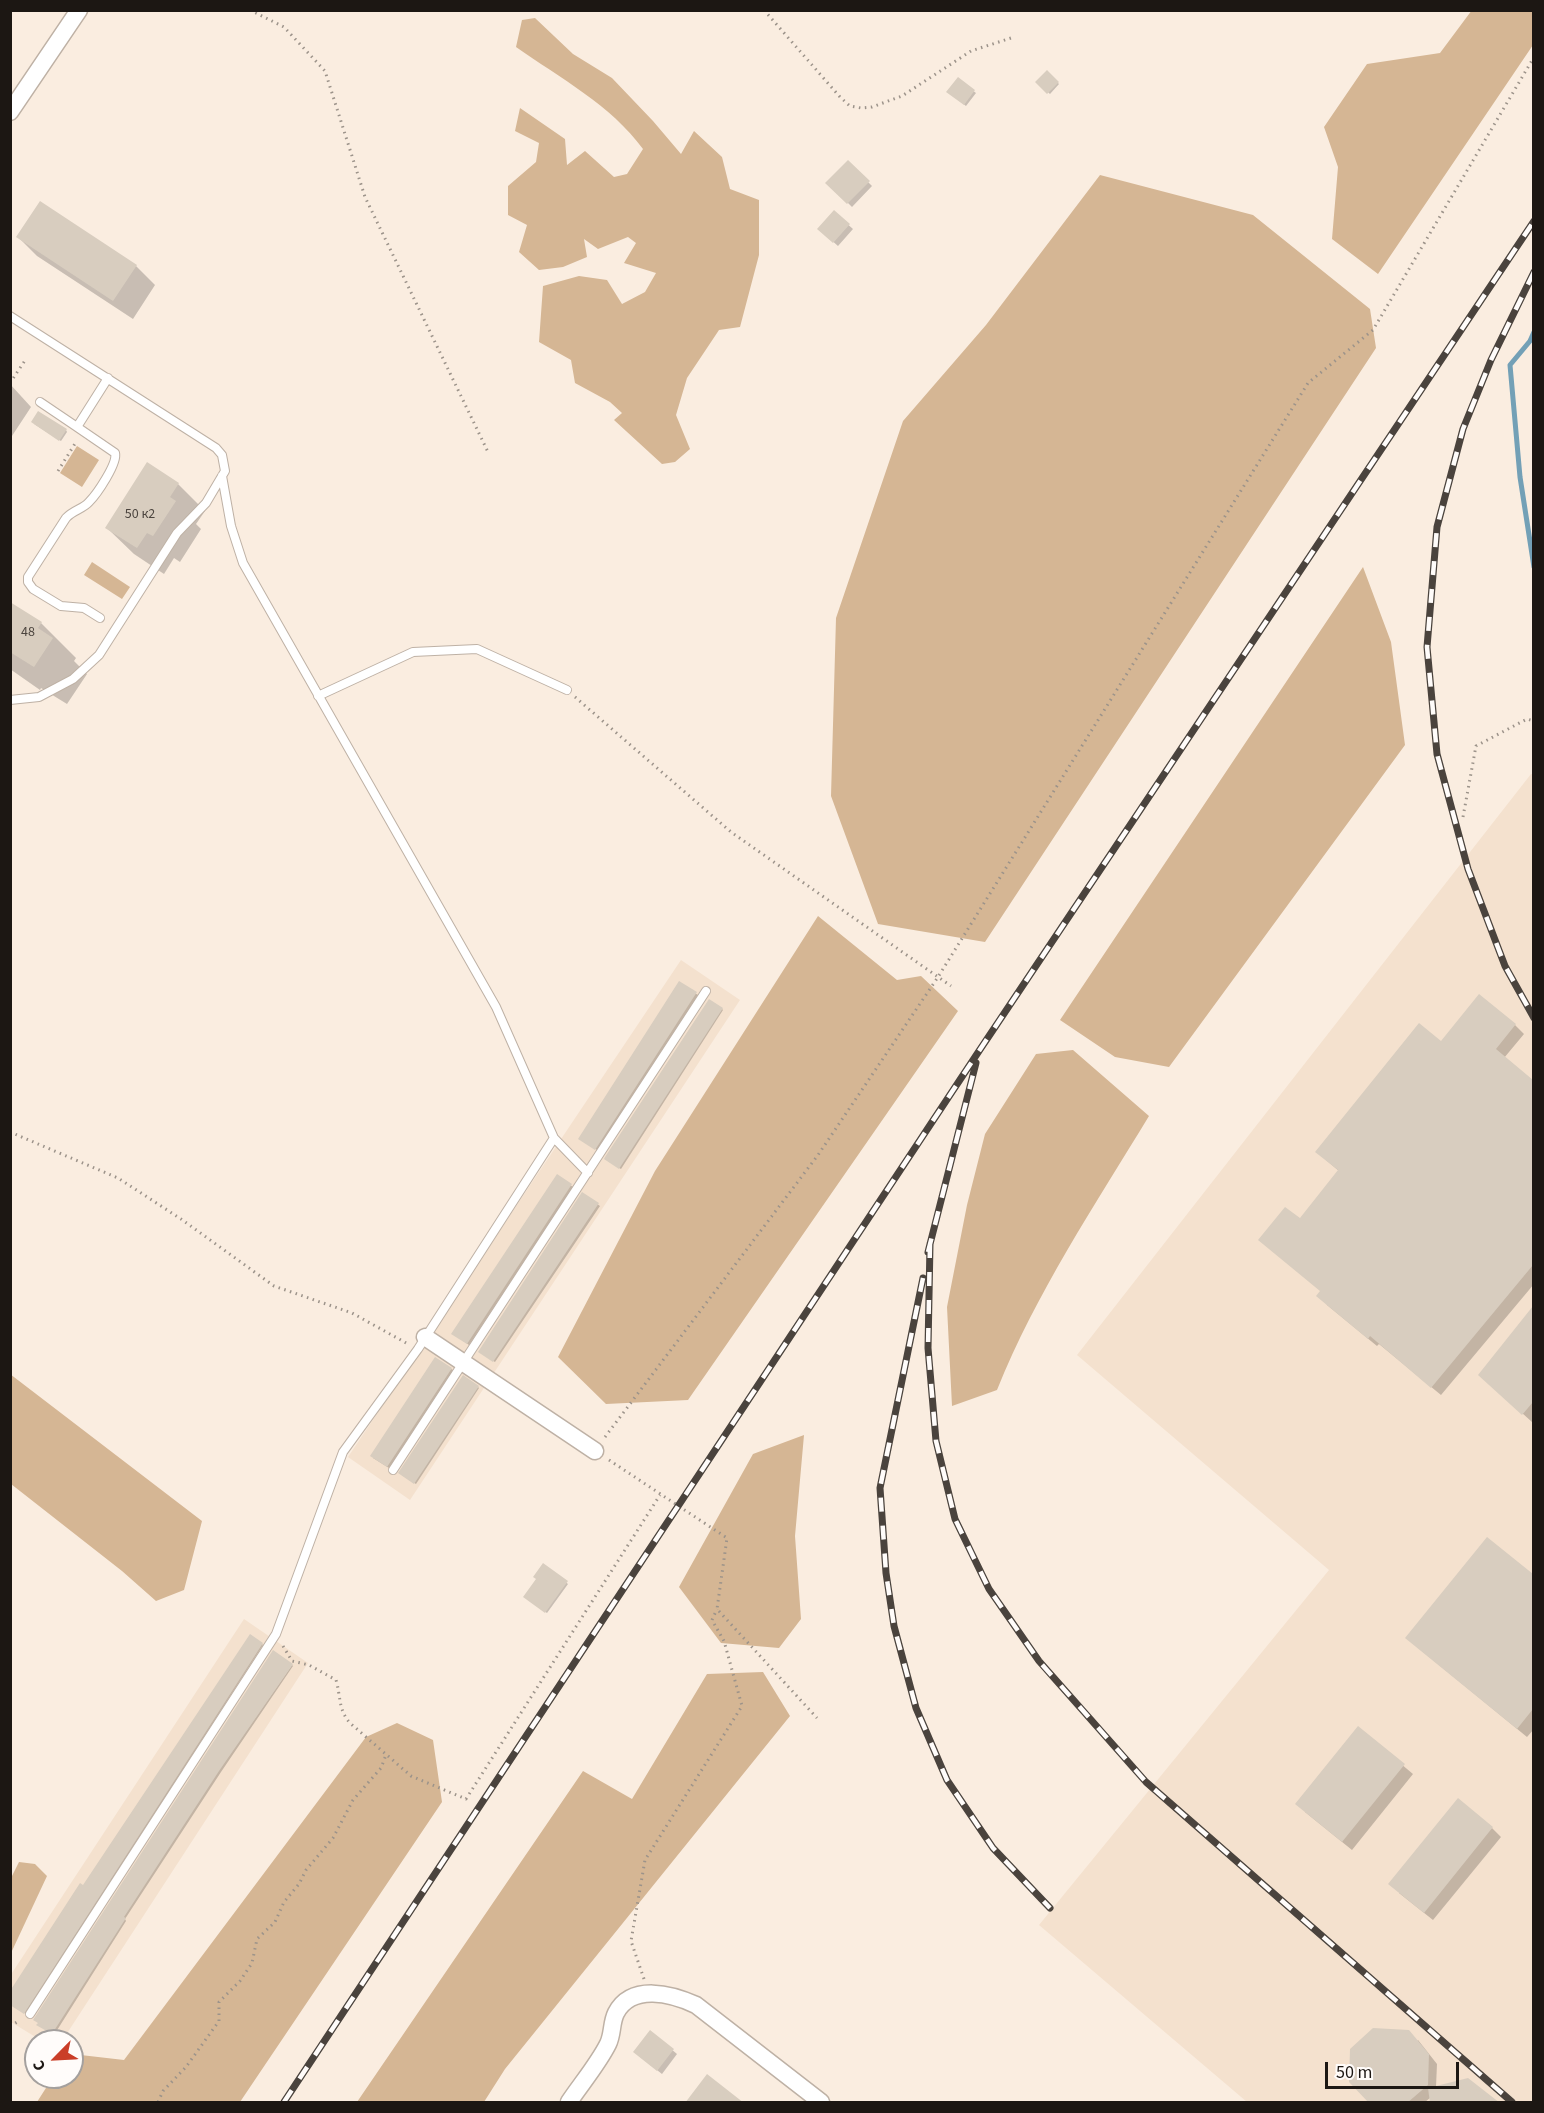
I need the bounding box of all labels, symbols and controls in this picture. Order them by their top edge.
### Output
house number: 50 к2 [125,507,155,523]
house number: 48 [21,625,35,641]
north arrow [24,2029,84,2089]
scale bar [1328,2050,1462,2088]
text: С [27,2057,51,2074]
text: 50 m [1336,2060,1372,2085]

